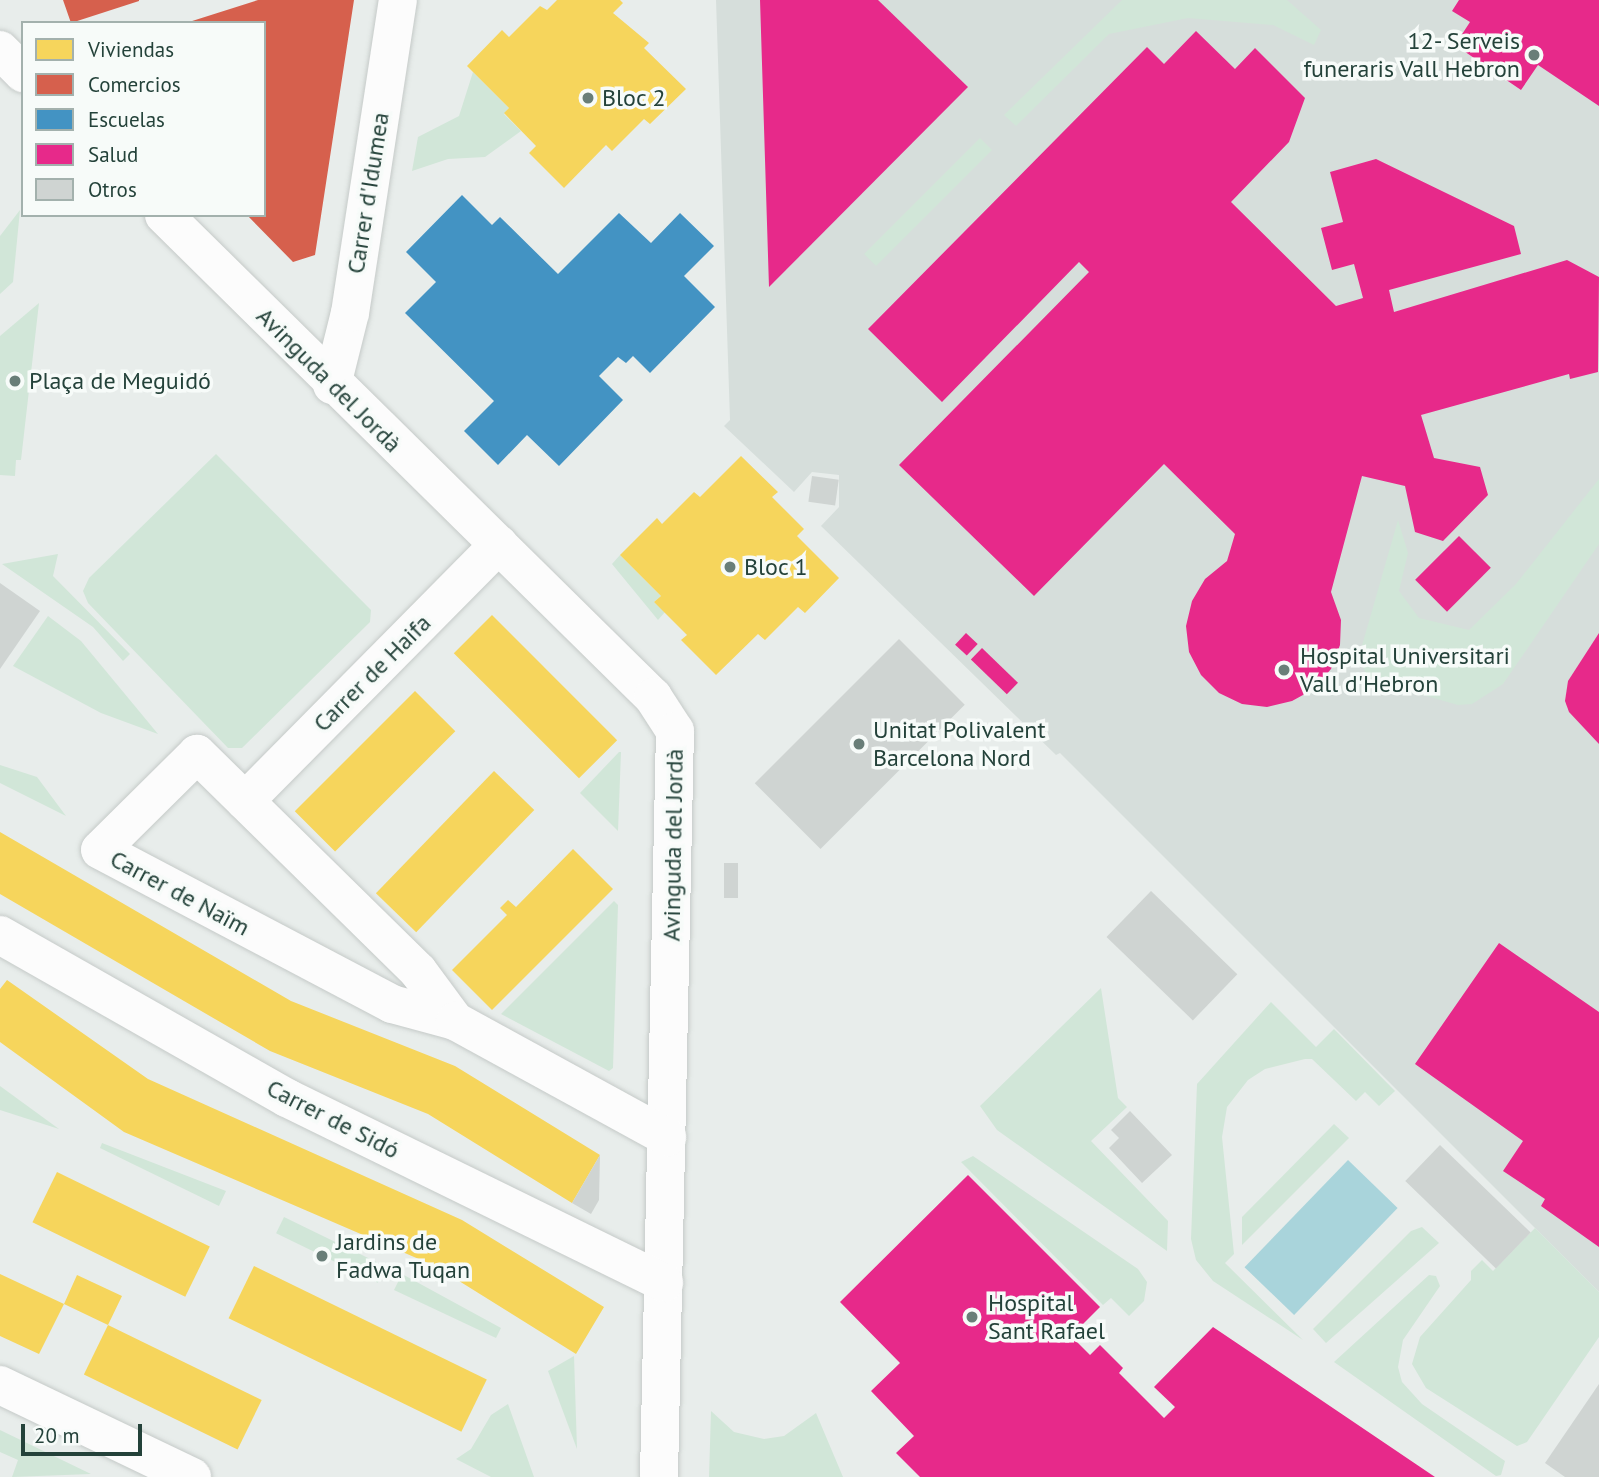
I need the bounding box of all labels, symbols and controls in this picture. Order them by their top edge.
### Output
legend [21,21,266,217]
place label: 12- Serveis funeraris Vall Hebron [1303,27,1520,83]
text: Viviendas [88,36,174,63]
marker: 12- Serveis funeraris Vall Hebron [1526,47,1542,63]
text: Comercios [88,71,181,98]
place label: Bloc 2 [602,84,666,112]
marker: Bloc 2 [580,90,596,106]
text: Escuelas [88,106,165,133]
street label: Carrer d'Idumea [341,110,395,276]
text: Salud [88,141,138,168]
text: Otros [88,176,137,203]
street label: Avinguda del Jordà [251,302,407,458]
place label: Plaça de Meguidó [29,367,211,395]
marker: Plaça de Meguidó [7,373,23,389]
place label: Bloc 1 [744,553,808,581]
marker: Bloc 1 [722,559,738,575]
street label: Carrer de Haifa [307,608,437,738]
place label: Hospital Universitari Vall d'Hebron [1300,642,1510,698]
marker: Hospital Universitari Vall d'Hebron [1274,660,1294,680]
place label: Unitat Polivalent Barcelona Nord [873,716,1046,772]
marker: Unitat Polivalent Barcelona Nord [851,736,867,752]
street label: Avinguda del Jordà [657,748,689,942]
street label: Carrer de Naïm [105,844,255,942]
street label: Carrer de Sidó [262,1073,404,1165]
place label: Jardins de Fadwa Tuqan [336,1228,471,1284]
marker: Jardins de Fadwa Tuqan [314,1248,330,1264]
place label: Hospital Sant Rafael [988,1289,1105,1345]
marker: Hospital Sant Rafael [962,1307,982,1327]
scale bar [24,1410,145,1454]
text: 20 m [34,1422,80,1449]

